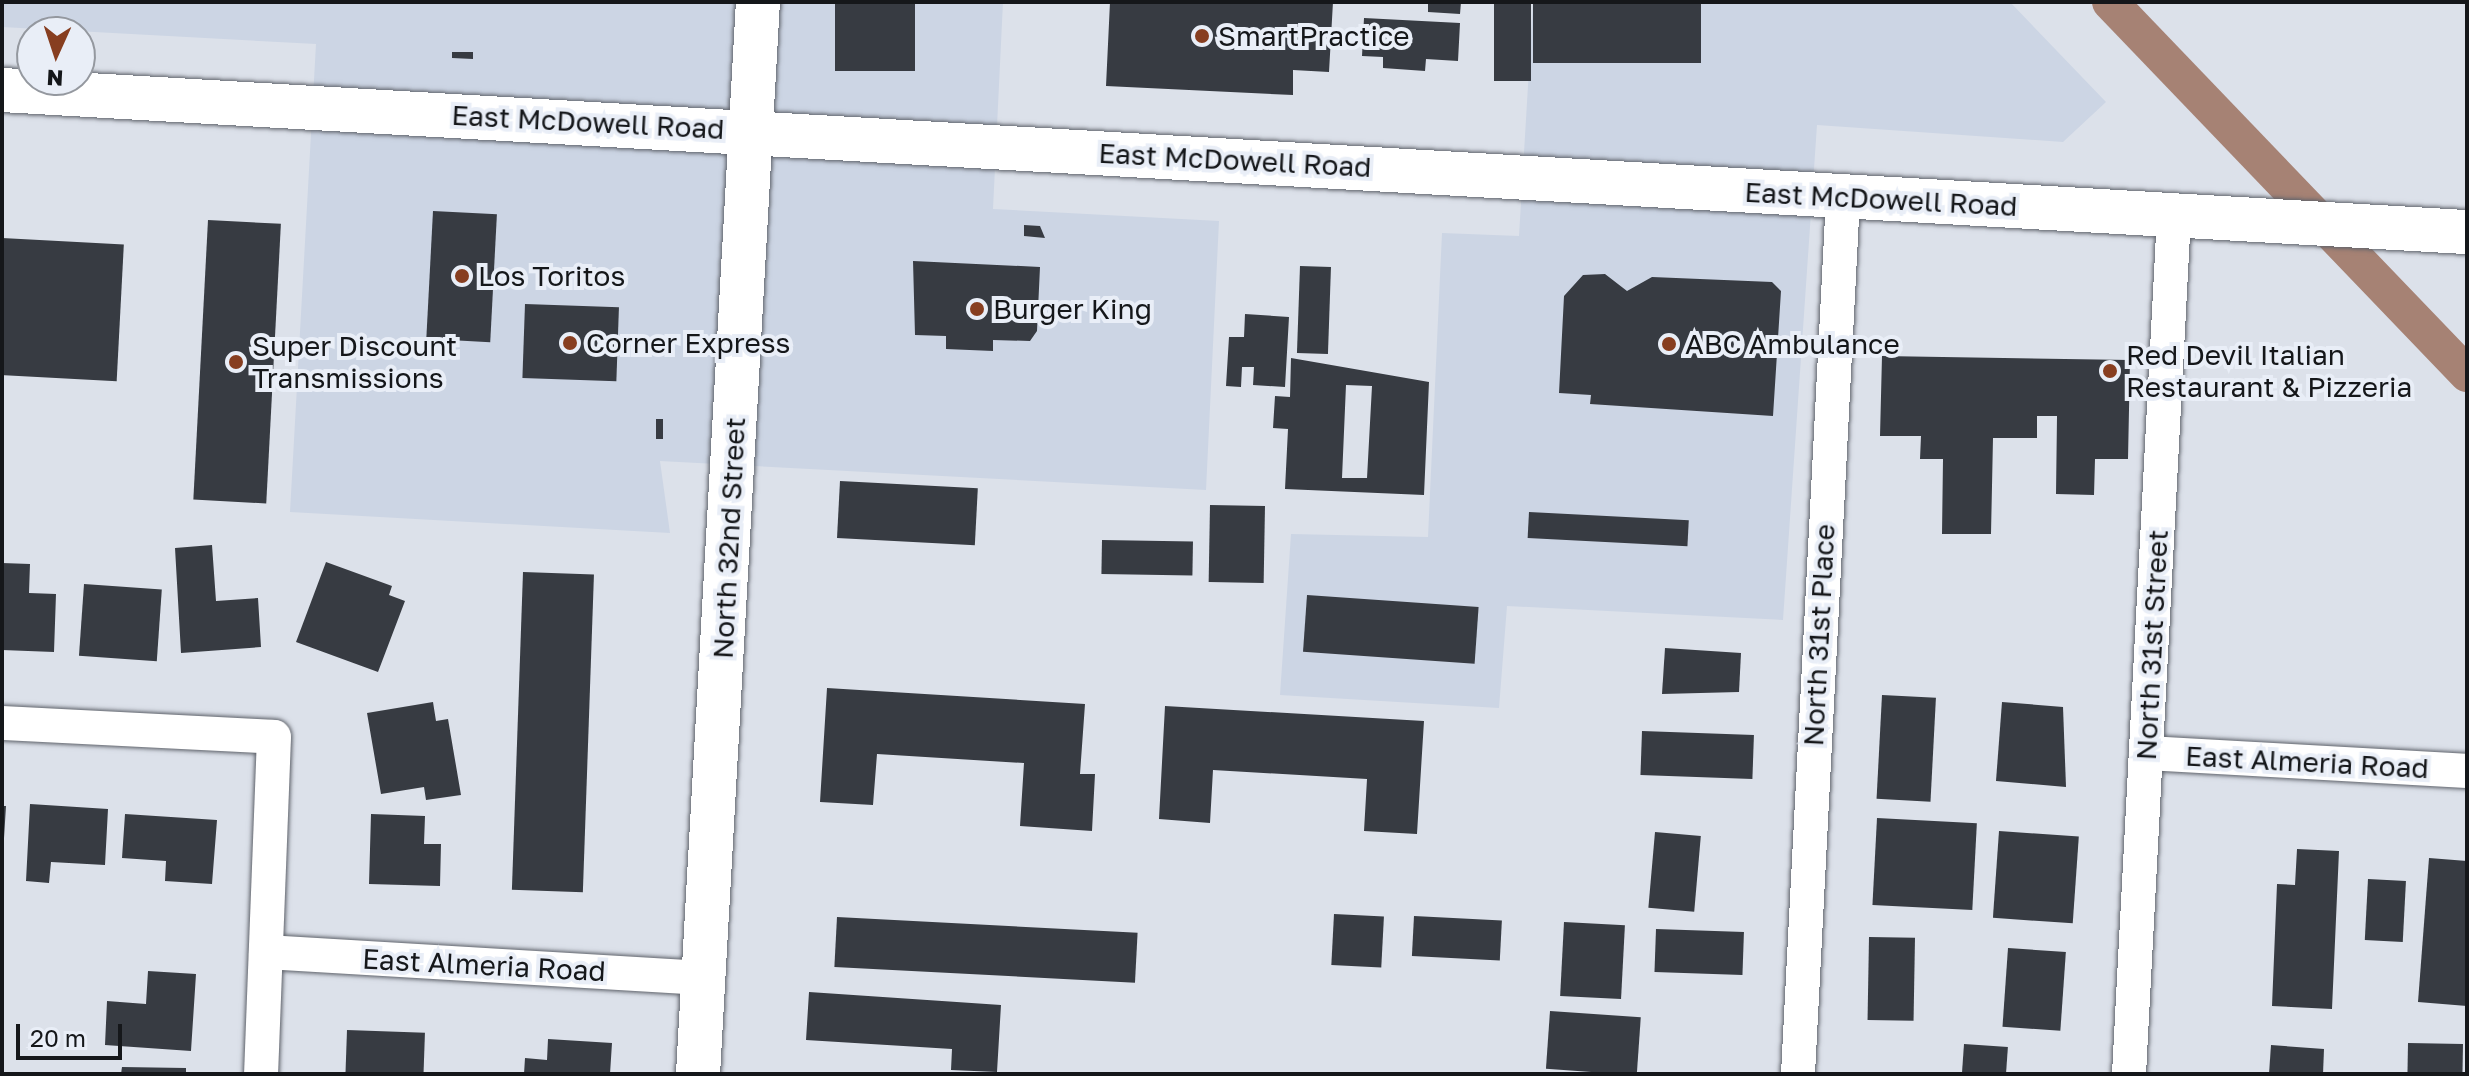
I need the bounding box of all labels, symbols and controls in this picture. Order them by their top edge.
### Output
north arrow [16,16,96,96]
place label: SmartPractice [1218,19,1409,53]
marker: SmartPractice [1193,27,1211,45]
text: N [46,65,64,92]
street label: East McDowell Road [451,98,725,146]
street label: East McDowell Road [1098,136,1372,184]
street label: East McDowell Road [1744,175,2018,223]
place label: Los Toritos [478,259,625,293]
marker: Los Toritos [453,267,471,285]
place label: Burger King [993,292,1152,326]
marker: Burger King [968,300,986,318]
place label: Corner Express [586,326,790,360]
place label: ABC Ambulance [1685,327,1900,361]
place label: Super Discount Transmissions [252,329,457,395]
marker: Corner Express [561,334,579,352]
marker: ABC Ambulance [1660,335,1678,353]
place label: Red Devil Italian Restaurant & Pizzeria [2126,338,2412,404]
marker: Super Discount Transmissions [227,353,245,371]
marker: Red Devil Italian Restaurant & Pizzeria [2101,362,2119,380]
street label: North 32nd Street [706,416,752,660]
street label: North 31st Place [1796,523,1842,747]
street label: North 31st Street [2129,529,2175,761]
street label: East Almeria Road [2184,739,2430,785]
street label: East Almeria Road [361,942,607,988]
scale bar [20,1008,126,1058]
text: 20 m [30,1023,86,1052]

